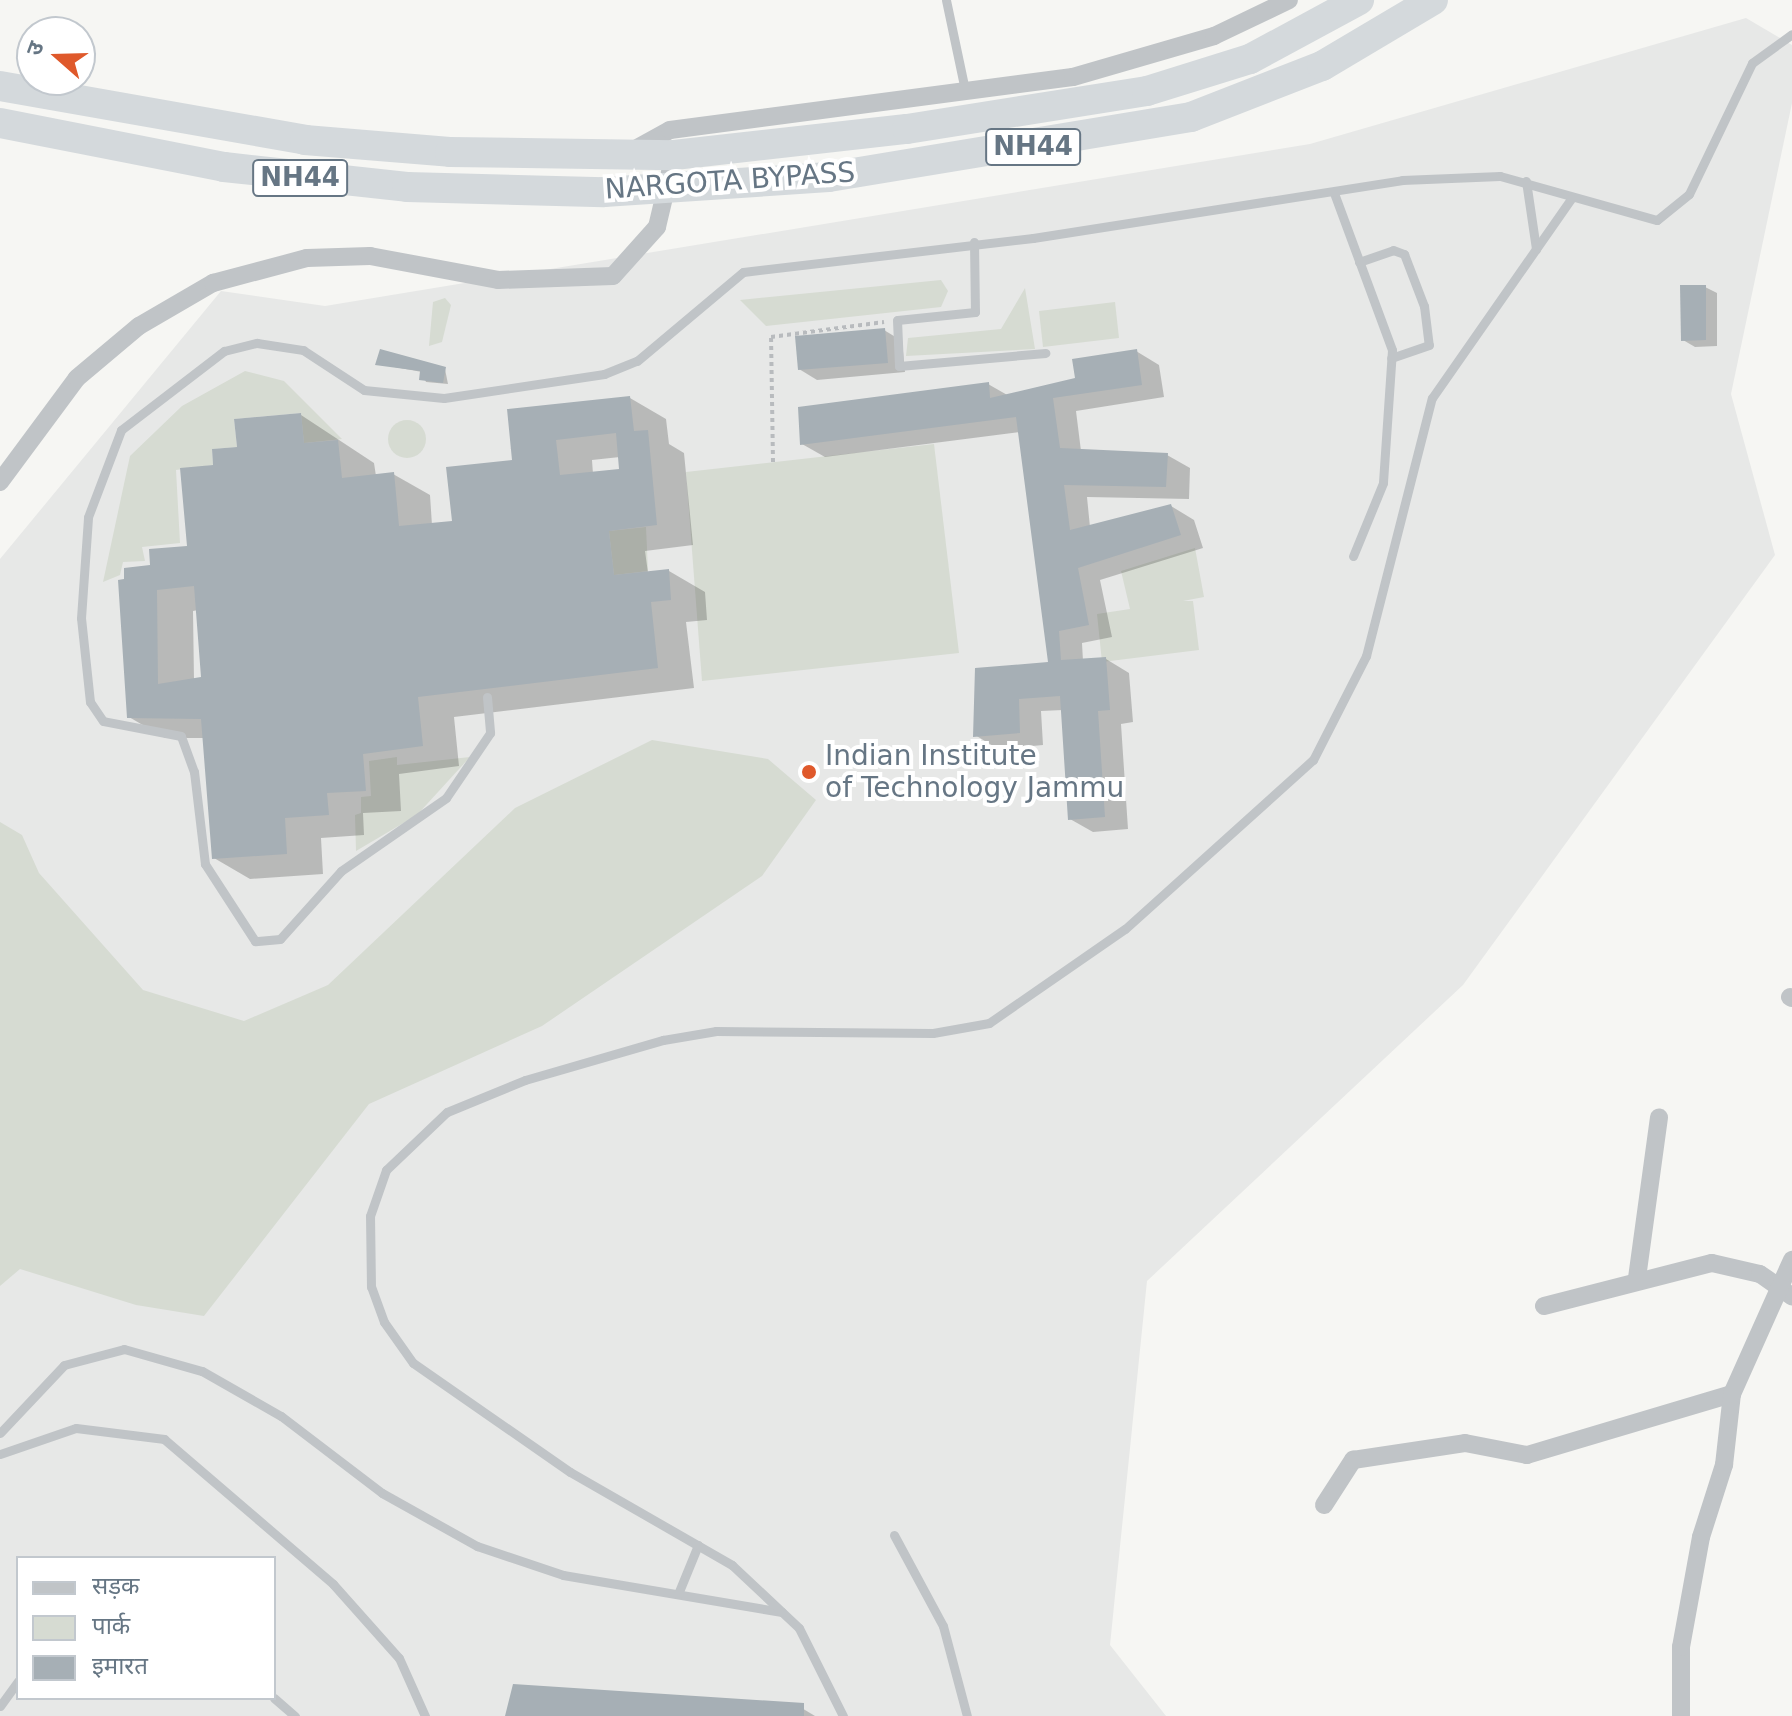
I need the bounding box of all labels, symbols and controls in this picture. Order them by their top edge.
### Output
north arrow [16,16,96,96]
text: उ [21,38,49,59]
road number: NH44 [985,125,1081,169]
street label: NARGOTA BYPASS [604,155,856,207]
road number: NH44 [252,156,348,200]
place label: Indian Institute of Technology Jammu [825,739,1124,805]
marker: Indian Institute of Technology Jammu [800,763,818,781]
legend [16,1556,276,1700]
text: सड़क [92,1572,140,1600]
text: पार्क [92,1612,130,1640]
text: इमारत [92,1652,148,1680]

